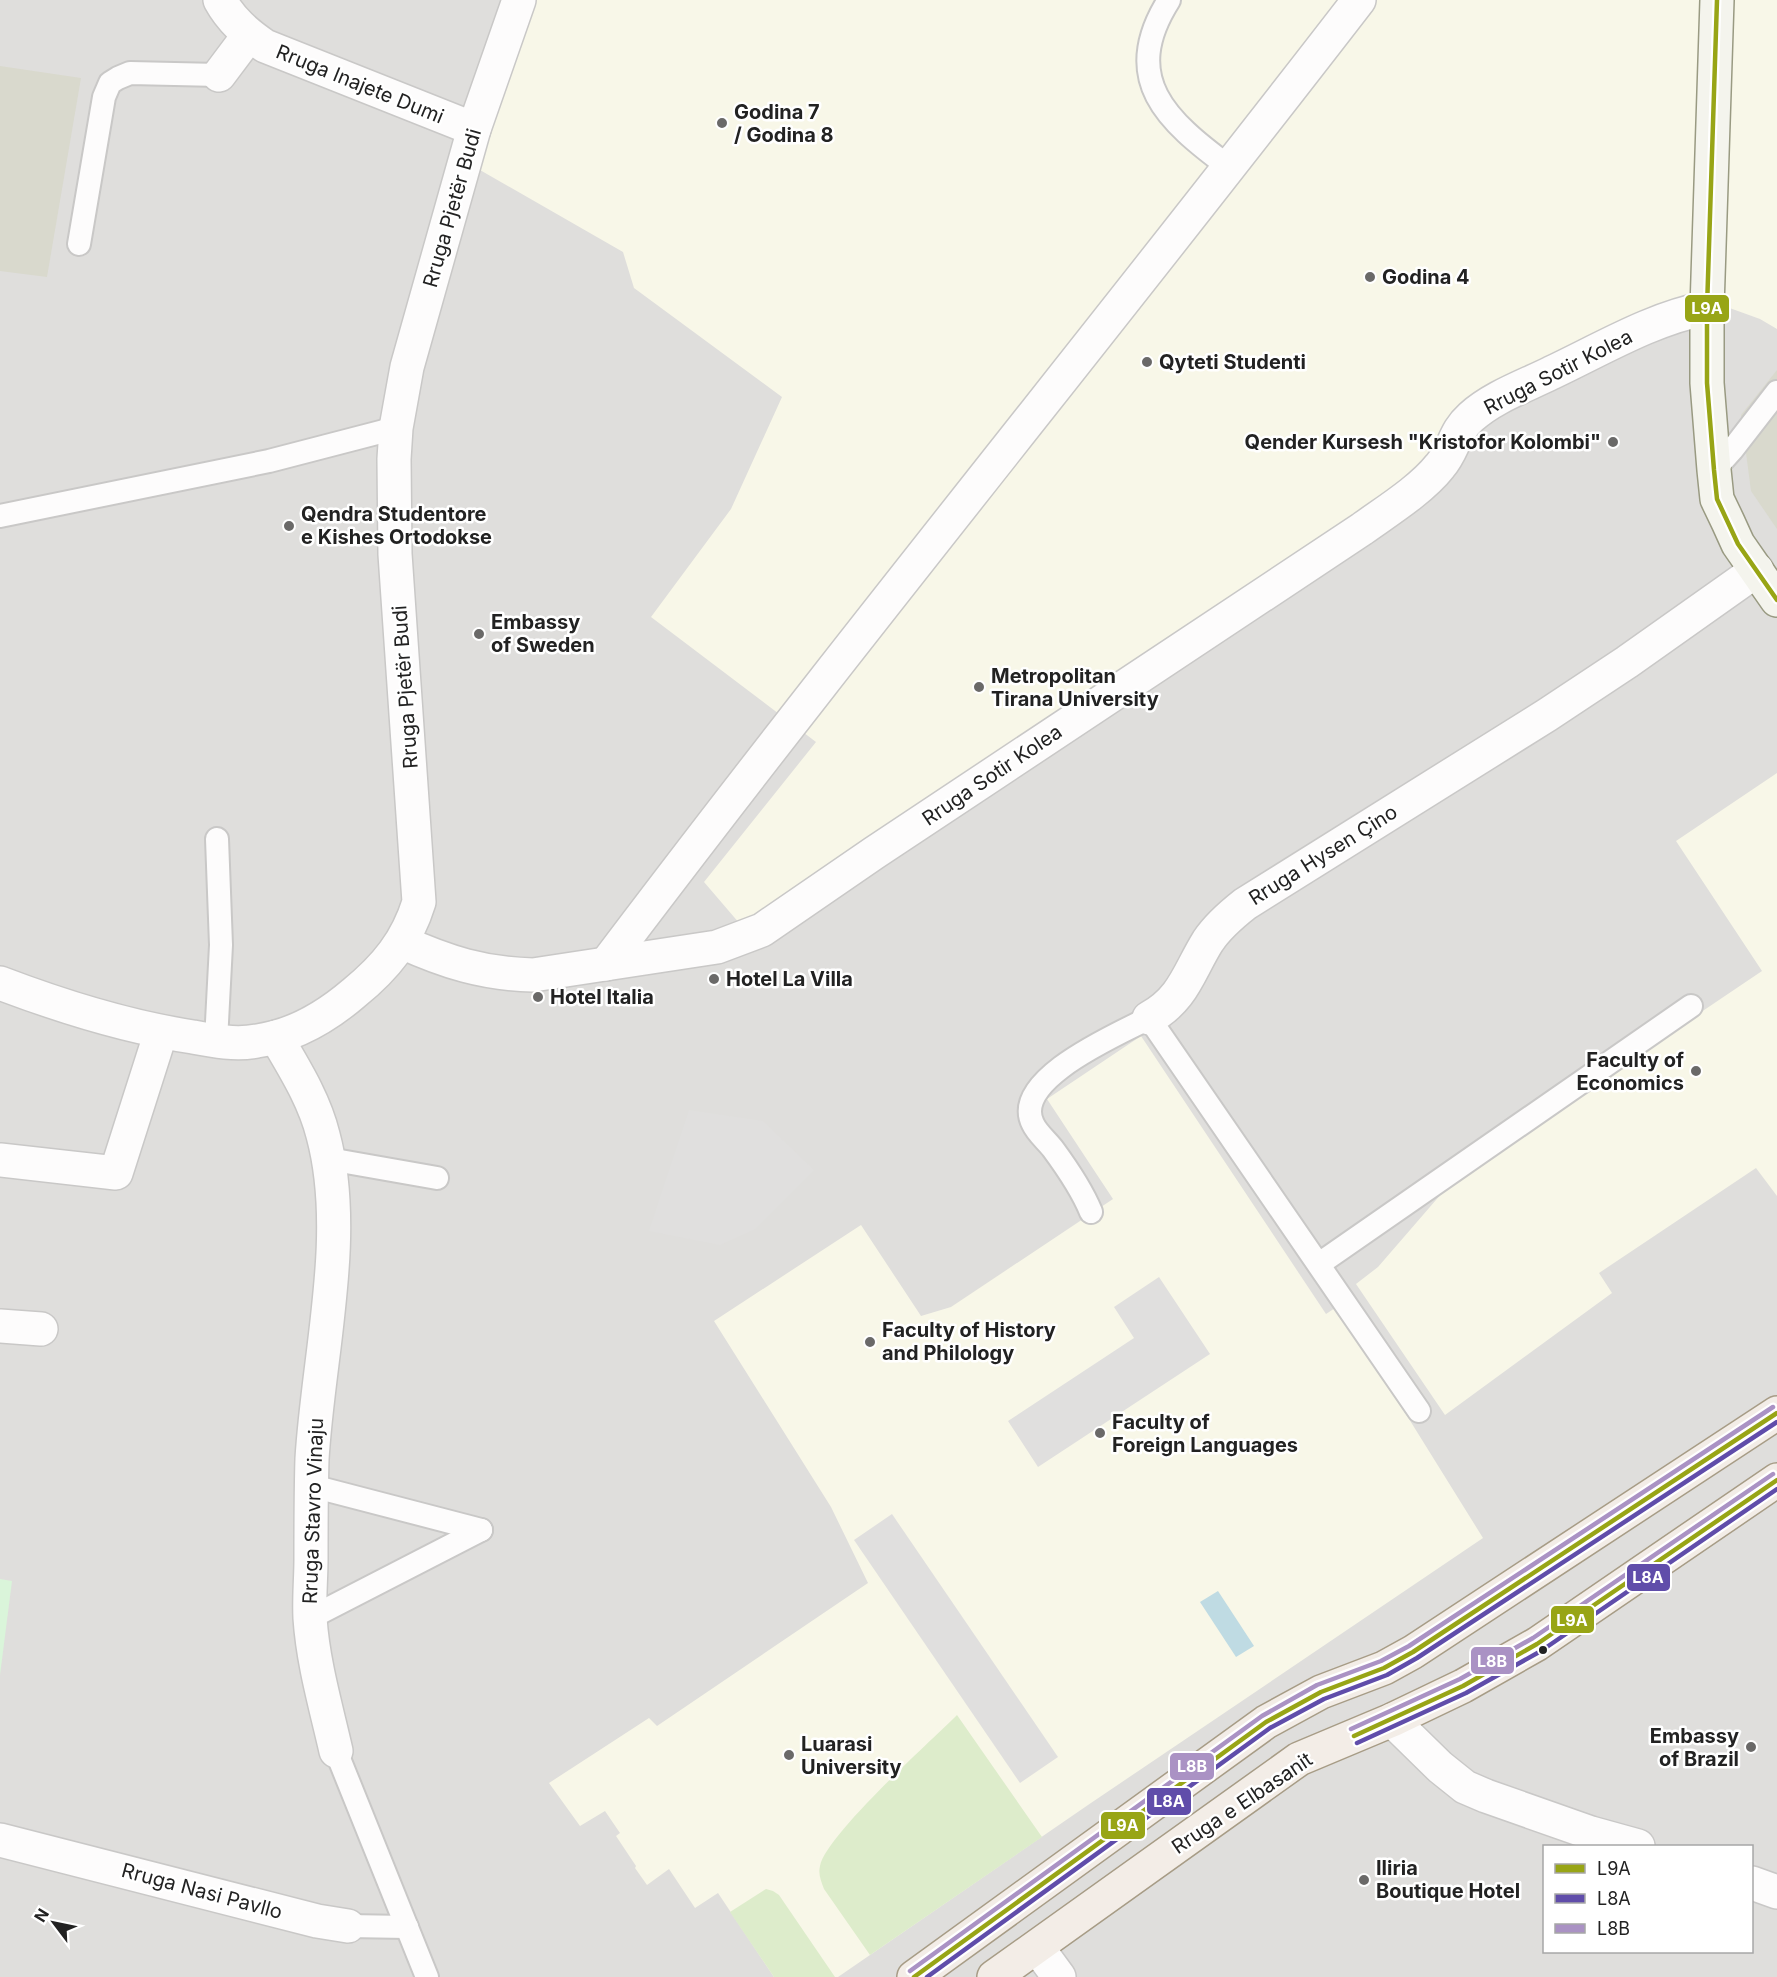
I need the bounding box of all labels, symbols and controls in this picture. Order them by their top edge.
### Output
street label: Rruga Inajete Dumi [273,39,447,129]
place label: Godina 7 / Godina 8 [734,100,834,147]
marker: Godina 7 / Godina 8 [715,116,729,130]
street label: Rruga Pjetër Budi [418,126,486,290]
place label: Godina 4 [1382,265,1470,289]
marker: Godina 4 [1363,270,1377,284]
line badge: L9A [1684,294,1730,323]
text: L9A [1691,298,1723,318]
street label: Rruga Sotir Kolea [1480,324,1636,420]
place label: Qyteti Studenti [1159,350,1306,374]
marker: Qyteti Studenti [1140,355,1154,369]
place label: Qender Kursesh "Kristofor Kolombi" [1245,430,1601,454]
marker: Qender Kursesh "Kristofor Kolombi" [1606,435,1620,449]
place label: Qendra Studentore e Kishes Ortodokse [301,502,492,549]
marker: Qendra Studentore e Kishes Ortodokse [282,519,296,533]
street label: Rruga Pjetër Budi [387,604,423,770]
place label: Embassy of Sweden [491,610,595,657]
marker: Embassy of Sweden [472,627,486,641]
place label: Metropolitan Tirana University [991,664,1159,711]
marker: Metropolitan Tirana University [972,680,986,694]
street label: Rruga Sotir Kolea [918,719,1066,831]
street label: Rruga Hysen Çino [1244,800,1402,910]
place label: Hotel La Villa [726,967,853,991]
marker: Hotel La Villa [707,972,721,986]
place label: Hotel Italia [550,985,654,1009]
marker: Hotel Italia [531,990,545,1004]
place label: Faculty of Economics [1576,1048,1684,1095]
marker: Faculty of Economics [1689,1064,1703,1078]
place label: Faculty of History and Philology [882,1318,1056,1365]
marker: Faculty of History and Philology [863,1335,877,1349]
place label: Faculty of Foreign Languages [1112,1410,1298,1457]
street label: Rruga Stavro Vinaju [298,1418,328,1604]
marker: Faculty of Foreign Languages [1093,1426,1107,1440]
line badge: L8A [1626,1563,1671,1592]
text: L8A [1632,1567,1664,1587]
line badge: L9A [1550,1605,1595,1634]
text: L9A [1556,1610,1588,1630]
unlabelled marker [1537,1644,1549,1656]
line badge: L8B [1470,1646,1515,1675]
text: L8B [1477,1651,1507,1671]
place label: Embassy of Brazil [1650,1724,1739,1771]
place label: Luarasi University [801,1732,902,1779]
marker: Embassy of Brazil [1744,1740,1758,1754]
street label: Rruga e Elbasanit [1167,1747,1317,1859]
marker: Luarasi University [782,1748,796,1762]
line badge: L8B [1169,1752,1215,1781]
text: L8B [1177,1756,1207,1776]
line badge: L8A [1146,1787,1192,1816]
text: L8A [1153,1791,1185,1811]
line badge: L9A [1100,1811,1146,1840]
text: L9A [1107,1815,1139,1835]
legend [1543,1845,1753,1953]
place label: Iliria Boutique Hotel [1376,1856,1520,1903]
street label: Rruga Nasi Pavllo [119,1858,285,1924]
text: L9A [1597,1858,1631,1879]
marker: Iliria Boutique Hotel [1357,1873,1371,1887]
text: L8A [1597,1888,1631,1909]
north arrow [24,1893,84,1953]
text: N [30,1905,53,1926]
text: L8B [1597,1918,1630,1939]

